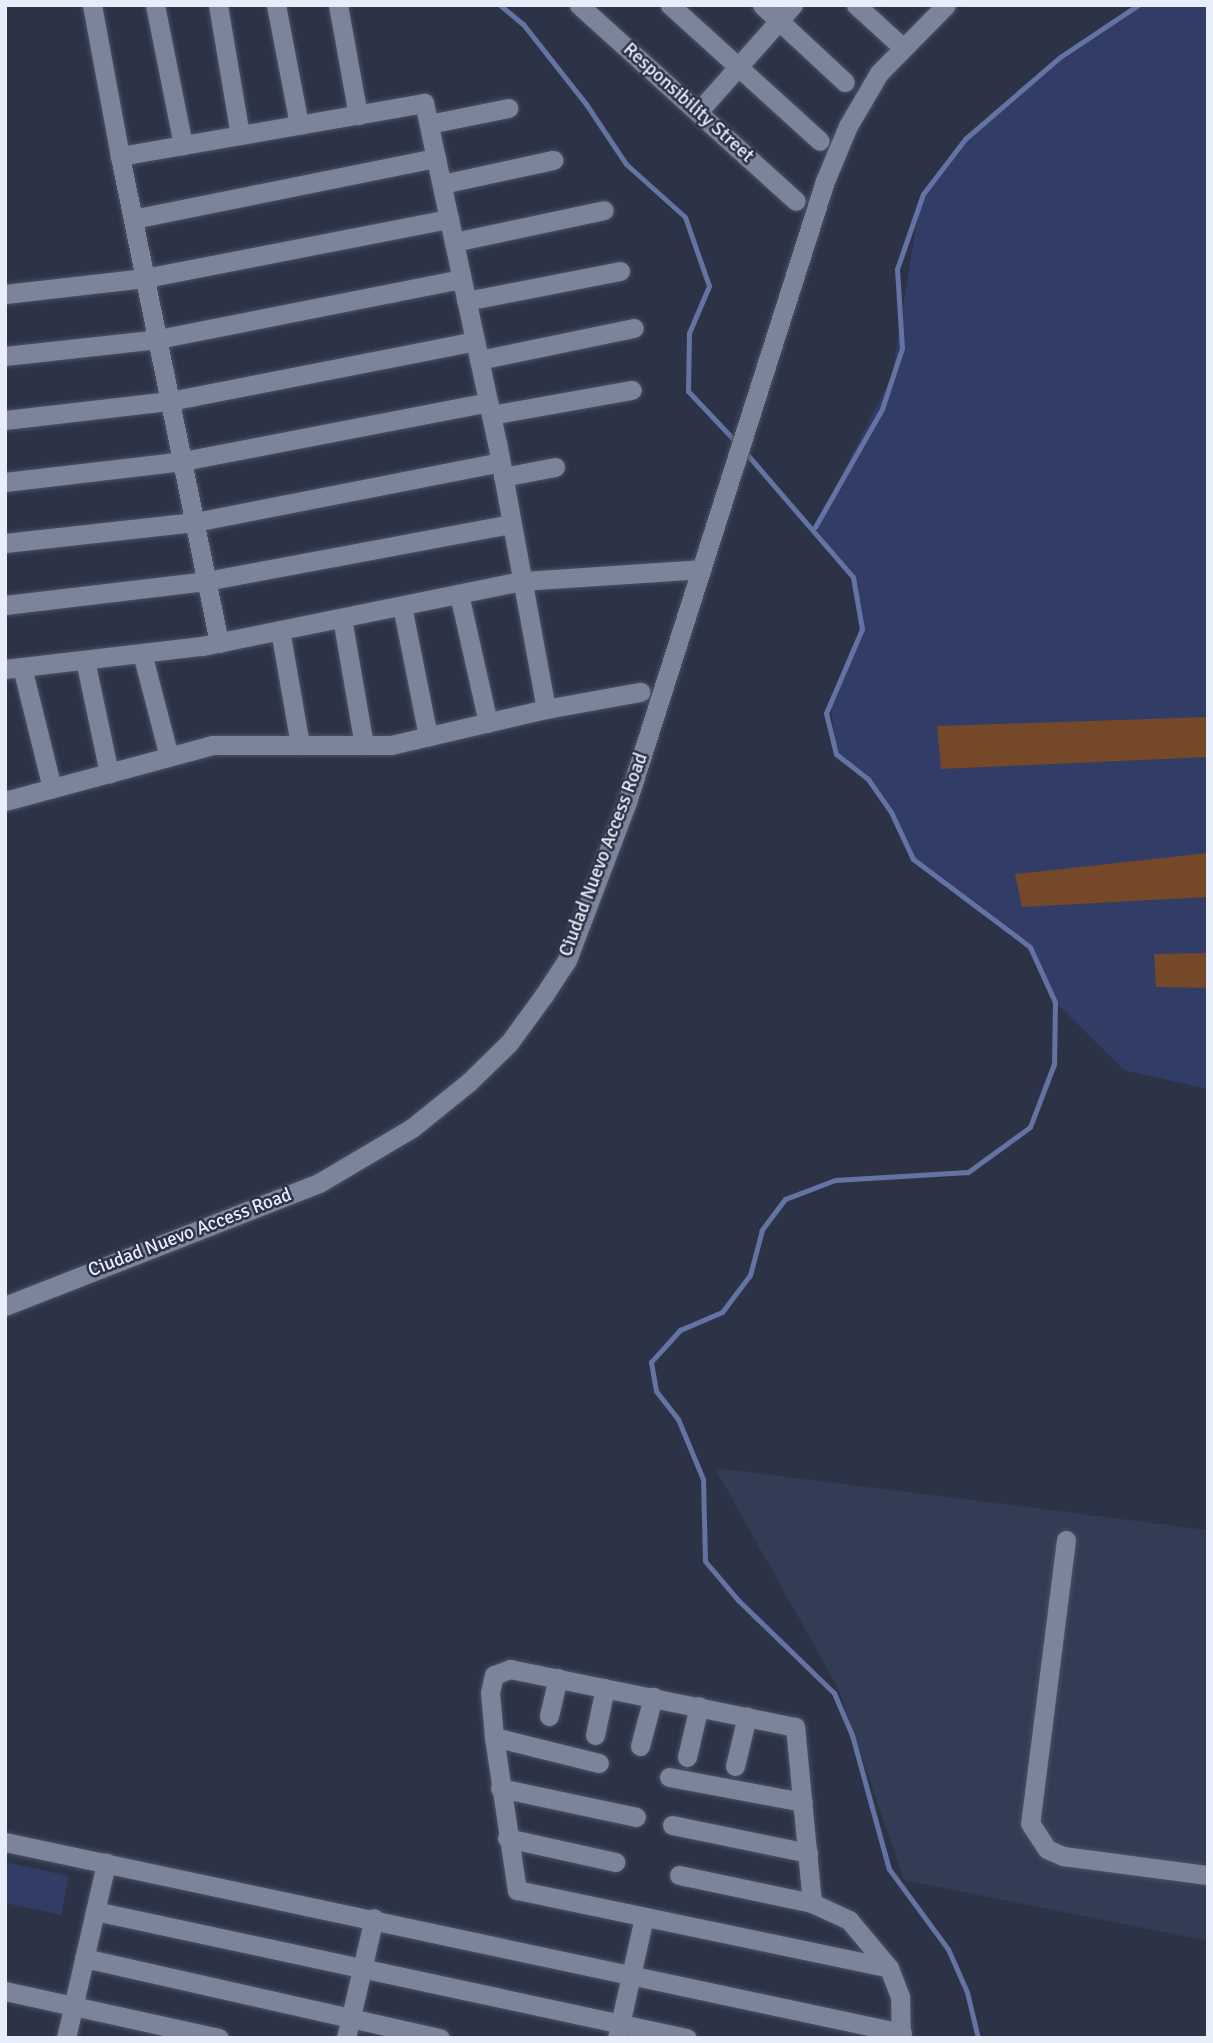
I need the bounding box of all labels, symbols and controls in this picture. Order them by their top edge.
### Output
street label: Responsibility Street [618,38,758,168]
street label: Ciudad Nuevo Access Road [555,750,653,960]
street label: Ciudad Nuevo Access Road [85,1184,295,1282]

